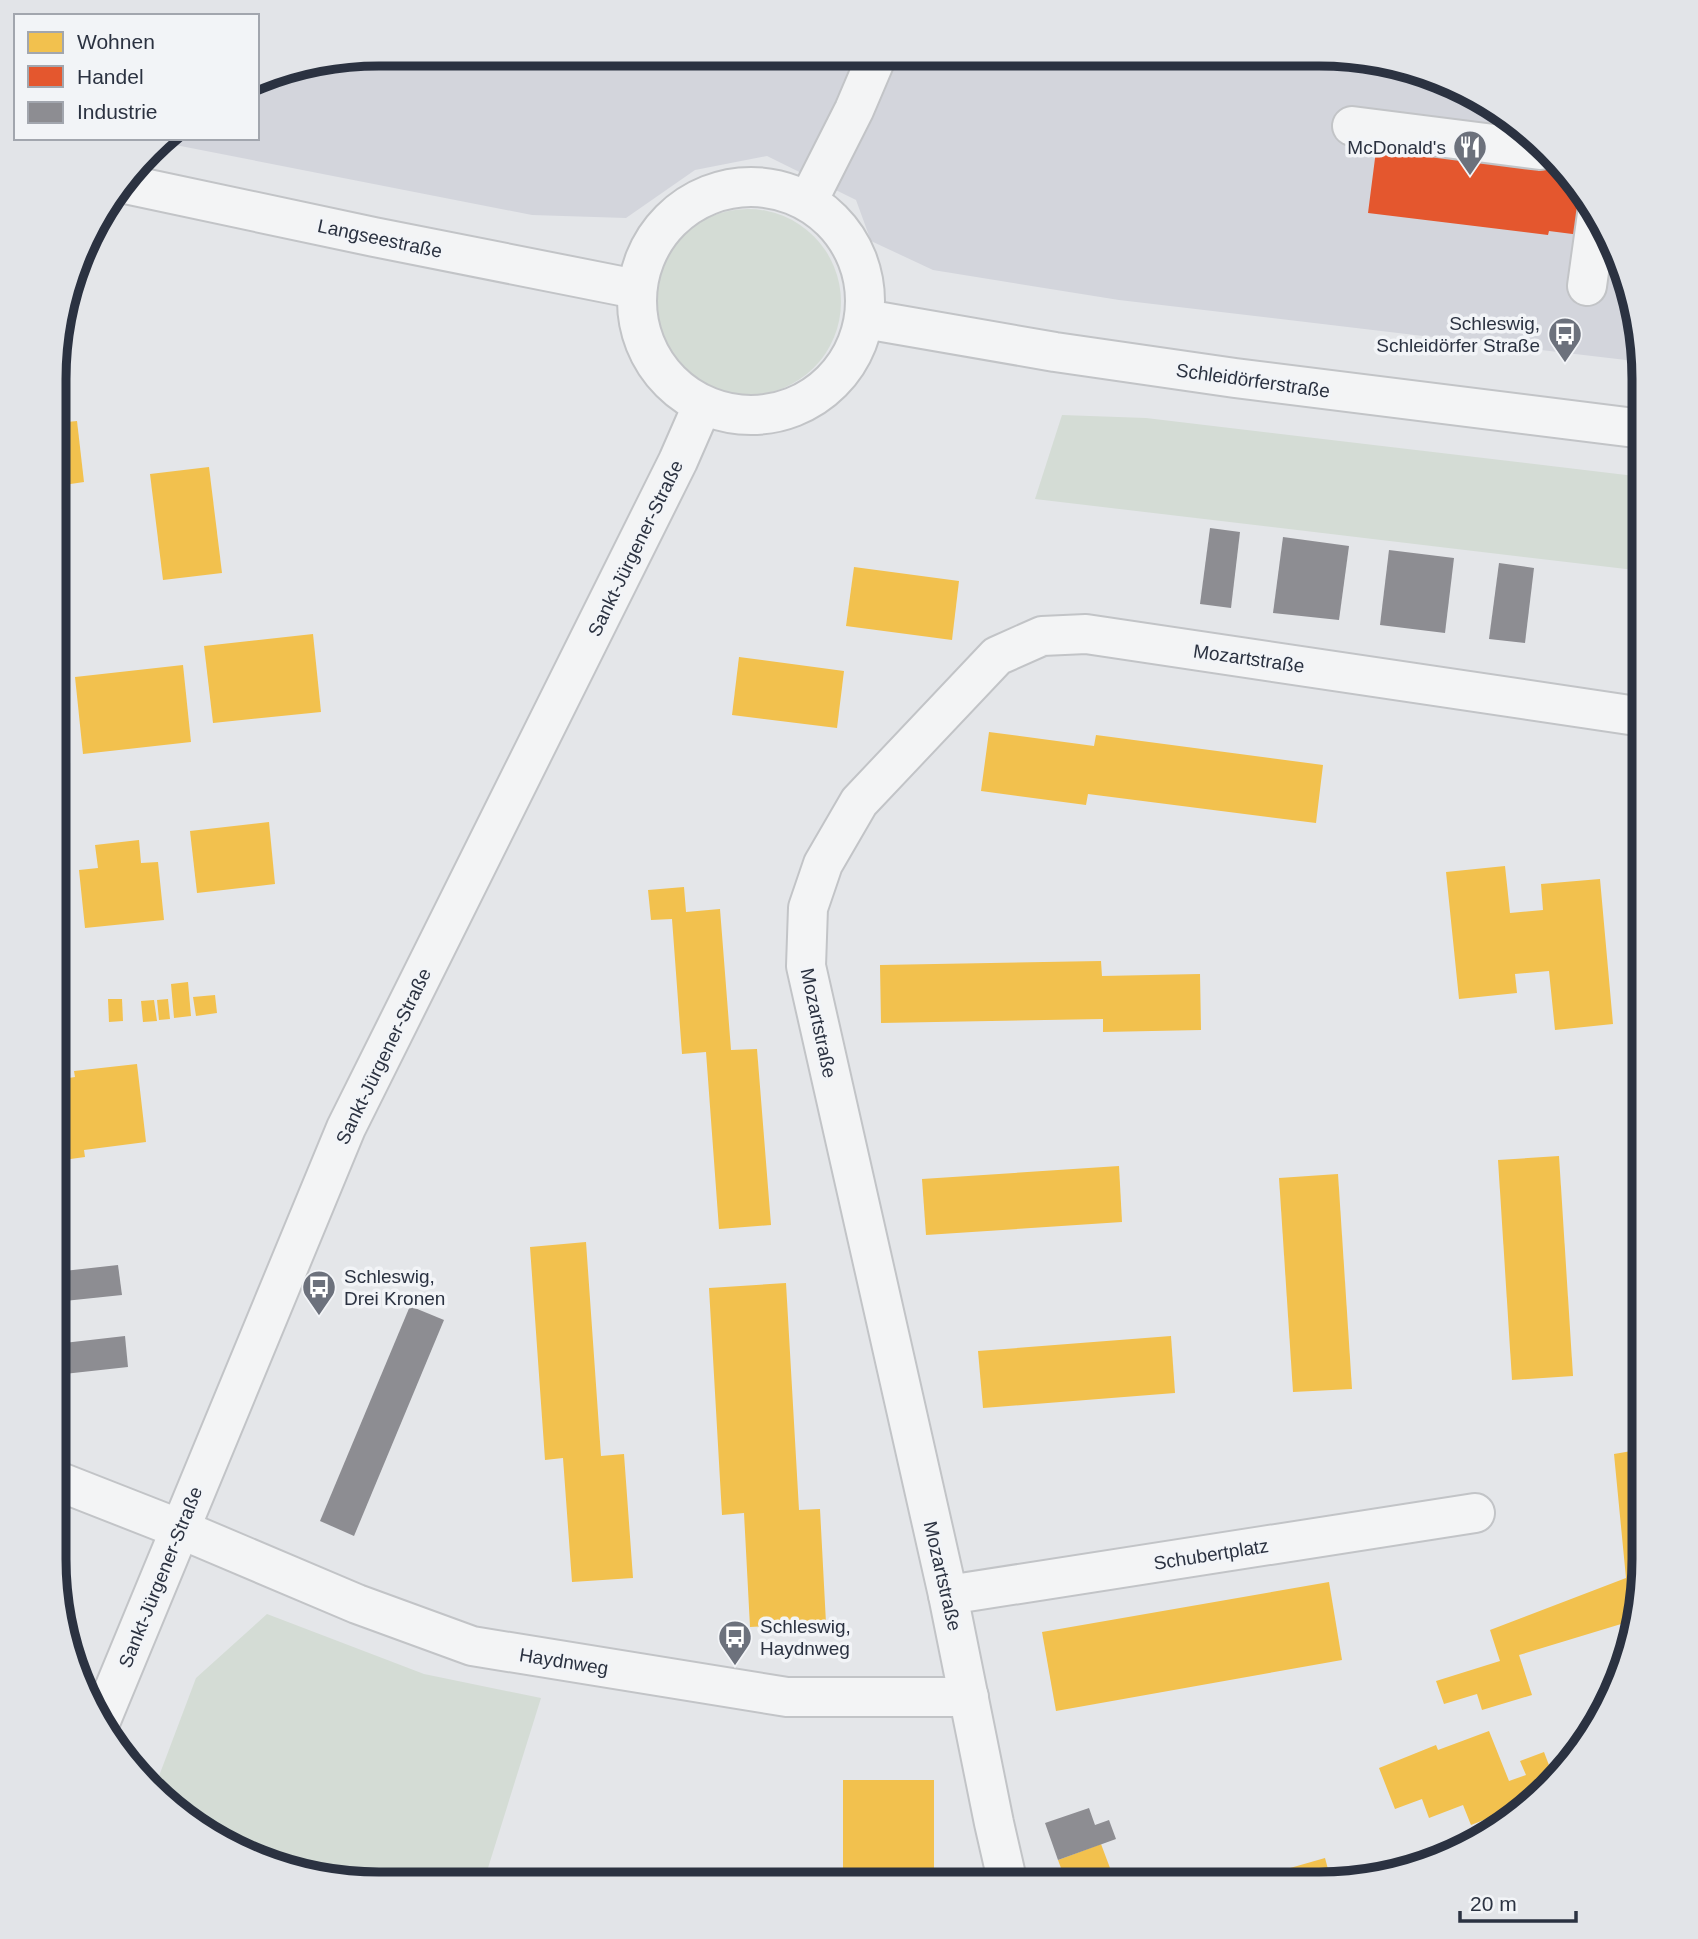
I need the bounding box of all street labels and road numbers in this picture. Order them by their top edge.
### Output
street label: Langseestraße [316,215,444,262]
street label: Schleidörferstraße [1175,359,1331,402]
street label: Sankt-Jürgener-Straße [584,457,687,640]
street label: Mozartstraße [1192,640,1306,677]
street label: Sankt-Jürgener-Straße [332,965,435,1148]
street label: Mozartstraße [797,966,840,1080]
street label: Sankt-Jürgener-Straße [115,1484,206,1671]
street label: Mozartstraße [920,1519,965,1633]
street label: Schubertplatz [1152,1535,1270,1574]
street label: Haydnweg [518,1644,610,1679]

